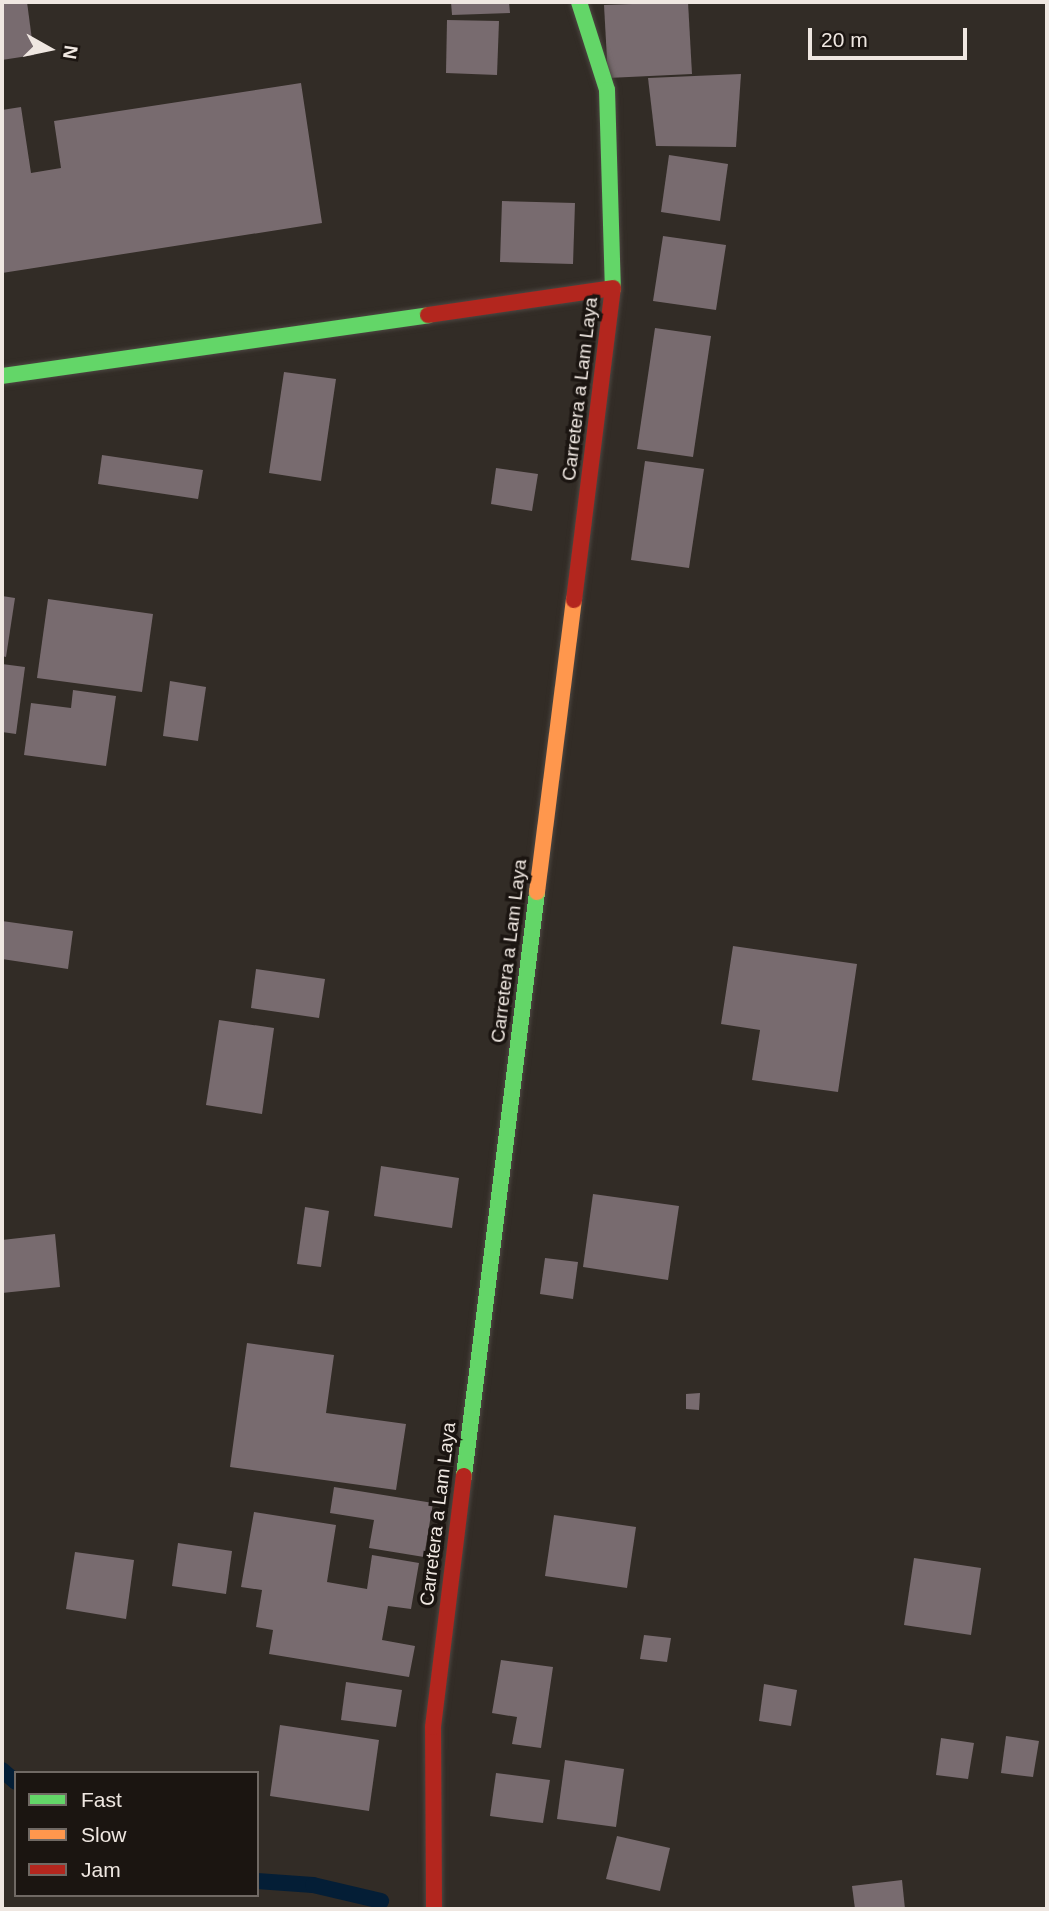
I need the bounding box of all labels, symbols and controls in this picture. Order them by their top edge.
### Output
north arrow [14,14,84,84]
scale bar [811,14,970,58]
text: 20 m [821,28,868,51]
text: N [59,44,82,61]
street label: Carretera a Lam Laya [557,296,603,482]
street label: Carretera a Lam Laya [486,858,532,1044]
street label: Carretera a Lam Laya [415,1421,461,1607]
legend [14,1771,259,1897]
text: Fast [81,1788,122,1811]
text: Slow [81,1823,127,1846]
text: Jam [81,1858,121,1881]

